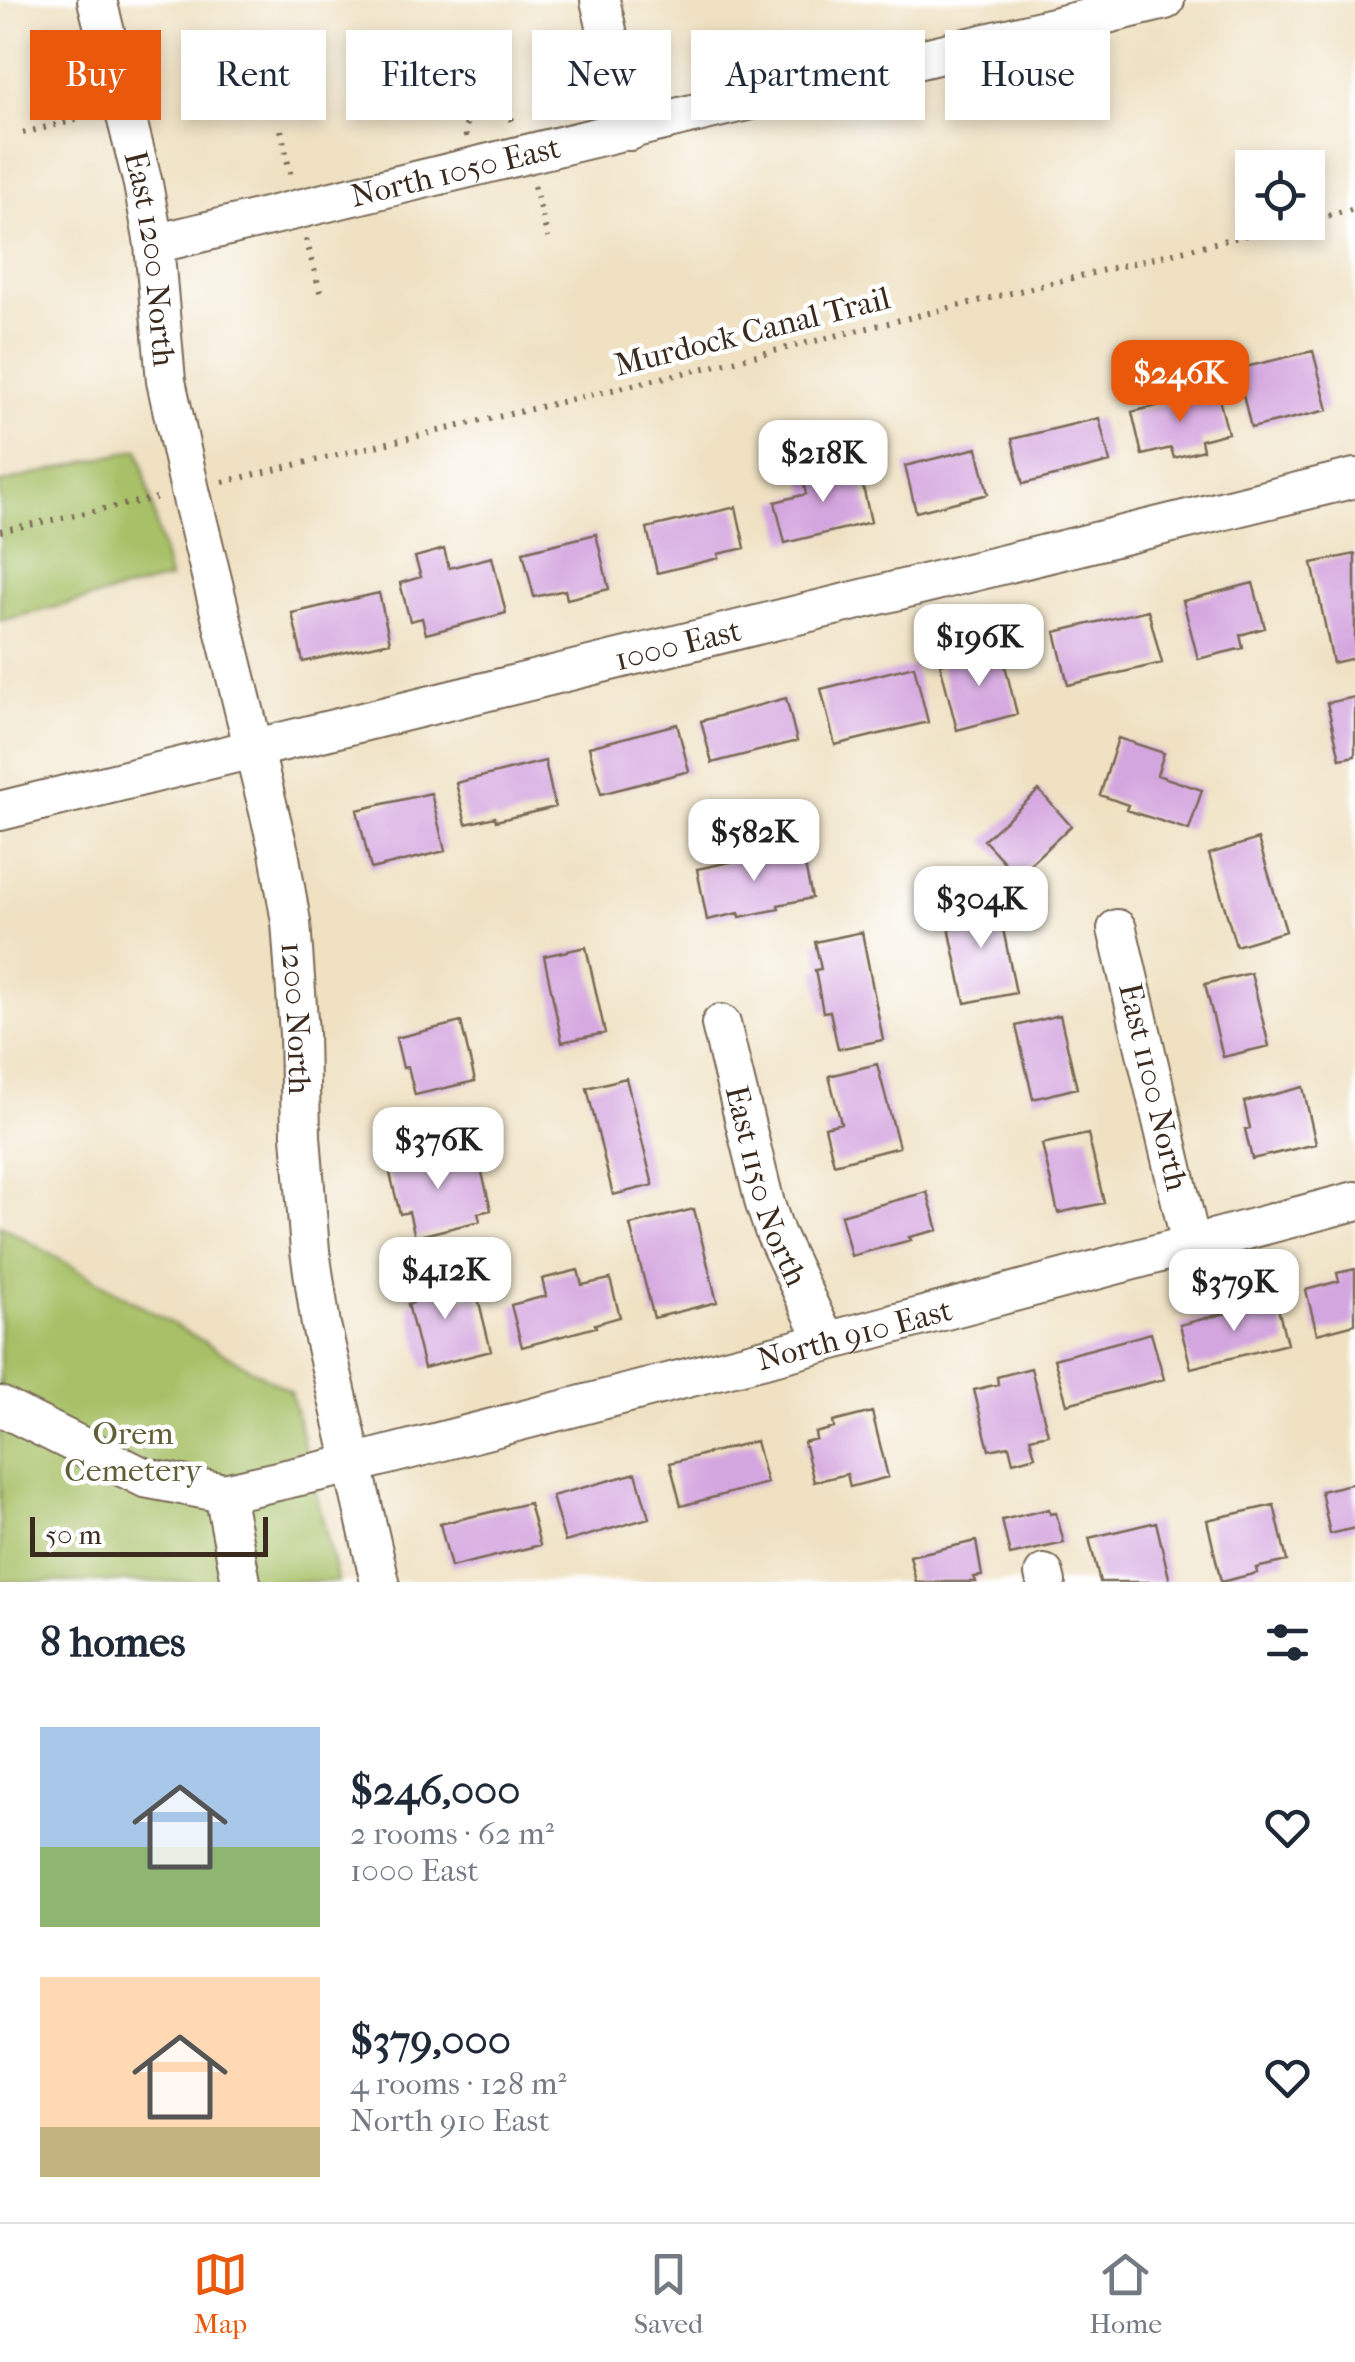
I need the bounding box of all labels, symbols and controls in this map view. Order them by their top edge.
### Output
chip: Buy [30,30,161,120]
chip: Rent [181,30,326,120]
chip: Filters [346,30,512,120]
chip: New [532,30,671,120]
chip: Apartment [691,30,925,120]
chip: House [945,30,1110,120]
street label: North 1050 East [347,128,565,215]
street label: East 1200 North [116,147,183,368]
map controls [1235,150,1325,240]
button: locate [1235,150,1325,240]
street label: Murdock Canal Trail [610,279,894,384]
pin: $246K [1110,340,1250,425]
text: $246K [1133,354,1227,391]
pin: $218K [753,420,893,505]
text: $218K [781,434,865,471]
pin: $196K [909,604,1049,689]
street label: 1000 East [611,611,745,678]
text: $196K [936,618,1022,655]
pin: $582K [684,799,824,884]
text: $582K [710,813,798,850]
pin: $304K [911,866,1051,951]
text: $304K [936,880,1026,917]
street label: 1200 North [273,941,318,1095]
street label: East 1100 North [1111,979,1196,1194]
street label: East 1150 North [718,1082,815,1292]
pin: $376K [368,1107,508,1192]
text: $376K [395,1121,481,1158]
pin: $412K [375,1237,515,1322]
pin: $379K [1164,1249,1304,1334]
text: $412K [401,1251,489,1288]
text: $379K [1191,1263,1277,1300]
street label: North 910 East [753,1291,956,1378]
park label: Orem Cemetery [64,1415,203,1489]
scale bar [30,1512,268,1556]
text: 50 m [45,1518,102,1551]
icon: filters [1260,1615,1315,1670]
text: 8 homes [40,1618,186,1667]
text: $246,000 [350,1766,520,1815]
icon: home [120,1767,240,1887]
icon: heart [1260,1800,1315,1855]
text: 2 rooms · 62 m² [350,1815,554,1852]
text: 1000 East [350,1852,479,1889]
text: $379,000 [350,2016,511,2065]
icon: home [120,2017,240,2137]
icon: heart [1260,2050,1315,2105]
text: 4 rooms · 128 m² [350,2065,567,2102]
text: North 910 East [350,2102,550,2139]
tab: Map [193,2247,248,2340]
tab: Saved [634,2247,703,2340]
tab: Home [1089,2247,1162,2340]

